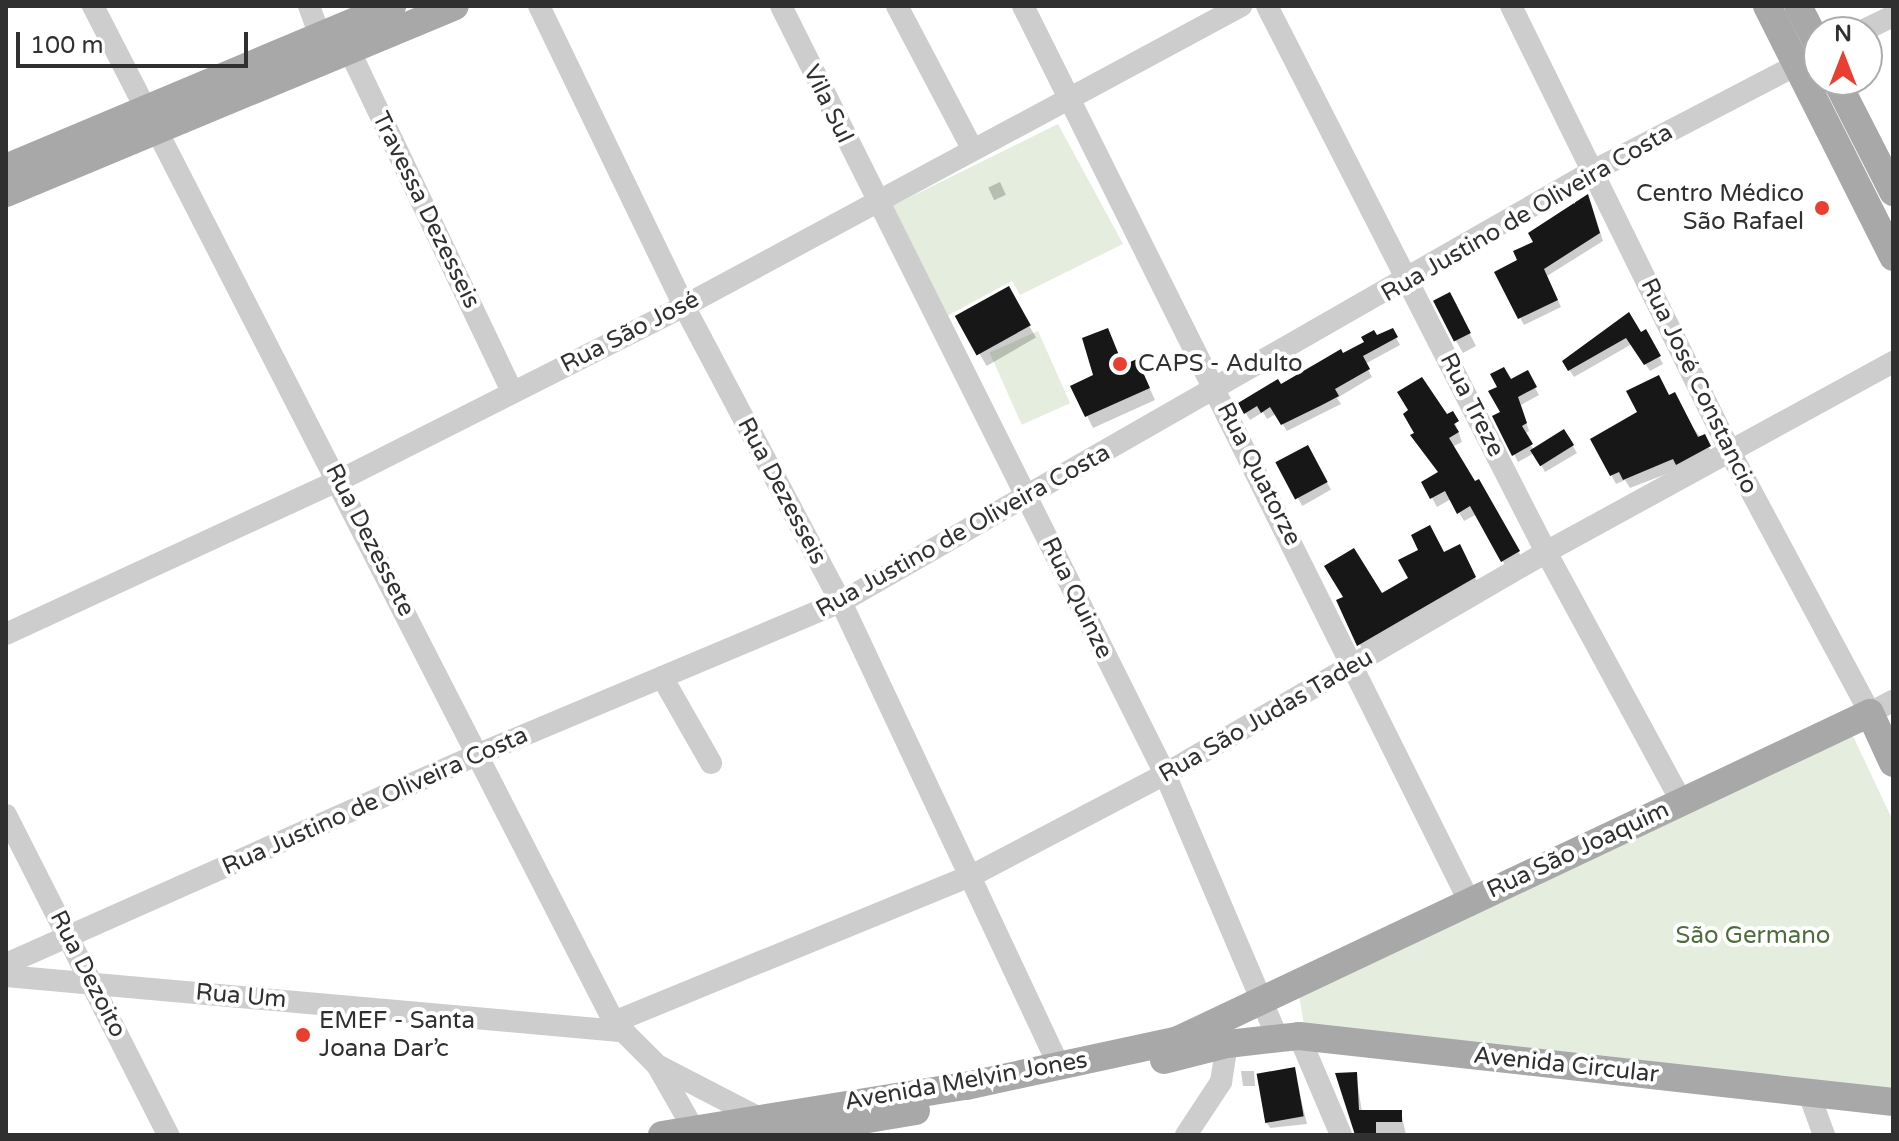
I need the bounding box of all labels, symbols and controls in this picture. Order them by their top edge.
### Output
scale bar [20,16,252,66]
north arrow [1803,16,1883,96]
text: N [1834,21,1852,47]
text: 100 m [30,31,104,60]
street label: Vila Sul [797,60,859,148]
street label: Travessa Dezesseis [366,107,486,313]
street label: Rua Justino de Oliveira Costa [1376,118,1678,308]
place label: Centro Médico São Rafael [1636,180,1804,236]
marker: Centro Médico São Rafael [1811,197,1833,219]
street label: Rua José Constancio [1634,274,1764,498]
street label: Rua São José [556,285,704,379]
street label: Rua Treze [1434,348,1510,462]
place label: CAPS - Adulto [1138,350,1303,378]
marker: CAPS - Adulto [1109,353,1131,375]
street label: Rua Quatorze [1211,398,1307,550]
street label: Rua Dezesseis [731,413,833,569]
street label: Rua Justino de Oliveira Costa [811,438,1115,624]
street label: Rua Dezessete [319,459,421,621]
street label: Rua Quinze [1035,533,1119,663]
street label: Rua São Judas Tadeu [1154,643,1378,789]
street label: Rua Justino de Oliveira Costa [218,720,532,882]
street label: Rua São Joaquim [1482,795,1674,905]
street label: Rua Dezoito [44,906,132,1042]
park label: São Germano [1676,922,1830,950]
street label: Rua Um [194,978,288,1014]
place label: EMEF - Santa Joana Dar’c [319,1007,475,1063]
marker: EMEF - Santa Joana Dar’c [294,1026,312,1044]
street label: Avenida Circular [1472,1041,1660,1089]
street label: Avenida Melvin Jones [842,1045,1090,1117]

